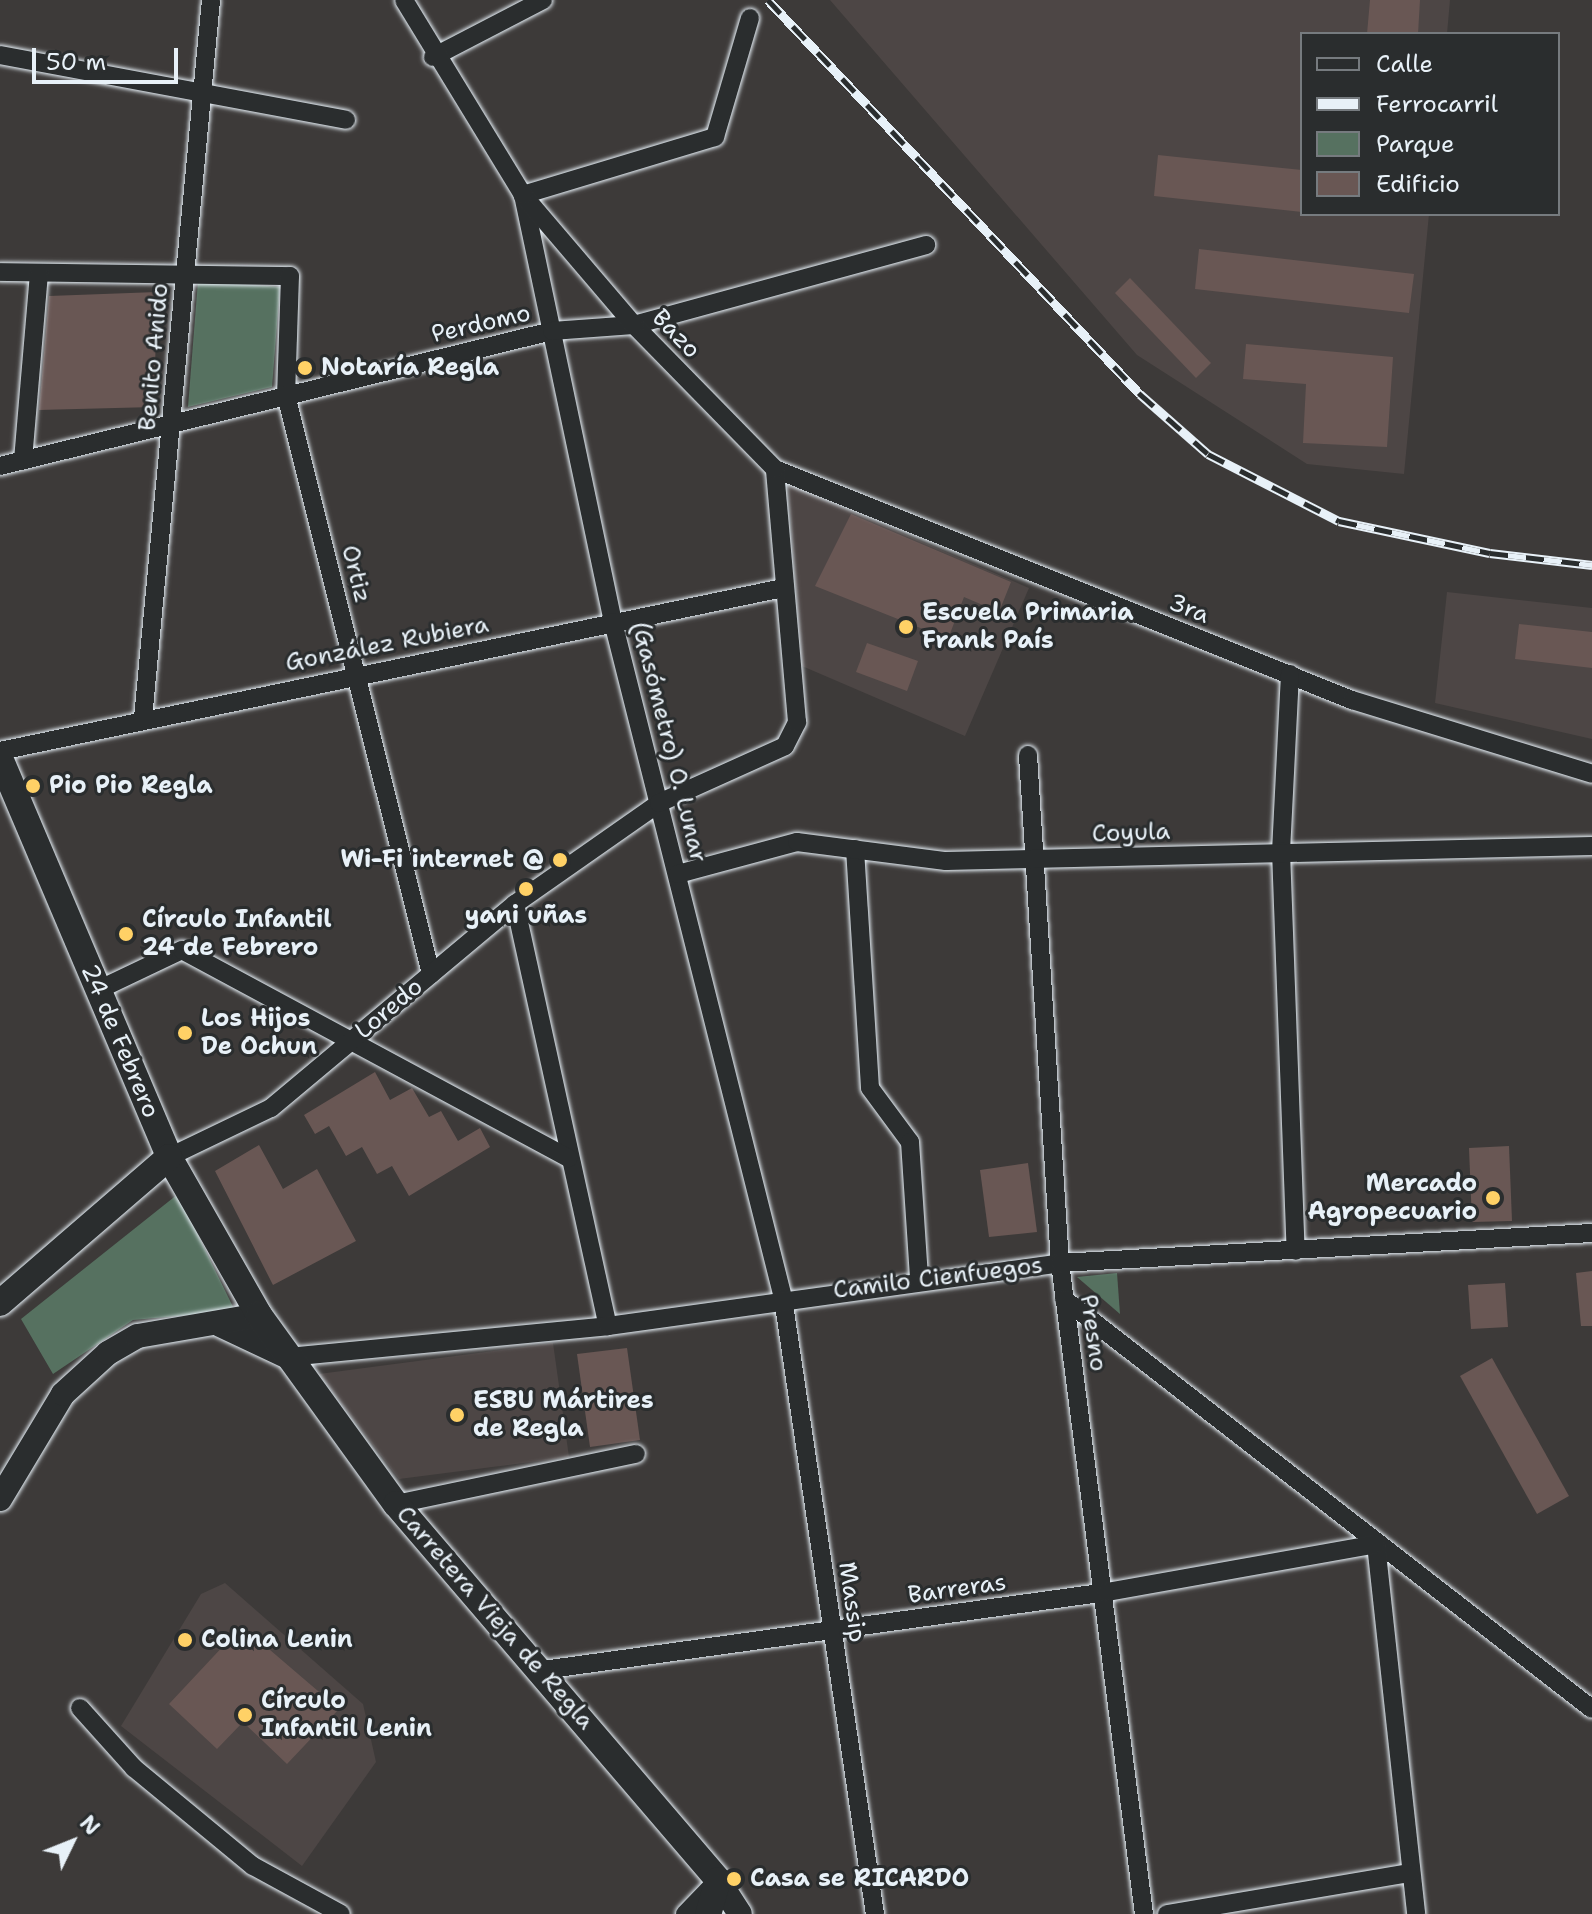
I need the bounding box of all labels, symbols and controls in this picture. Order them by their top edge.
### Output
scale bar [36,32,182,82]
legend [1300,32,1560,216]
text: 50 m [46,46,106,78]
text: Calle [1376,48,1433,80]
text: Ferrocarril [1376,88,1498,120]
text: Parque [1376,128,1455,160]
text: Edificio [1376,168,1460,200]
street label: Benito Anido [133,282,175,432]
street label: Perdomo [429,299,533,349]
street label: Bazo [646,304,706,364]
place label: Notaría Regla [321,354,499,382]
marker: Notaría Regla [296,359,314,377]
street label: Ortiz [335,542,377,606]
street label: 3ra [1165,588,1213,630]
place label: Escuela Primaria Frank País [922,599,1134,655]
street label: González Rubiera [283,610,491,678]
street label: (Gasómetro) O. Lunar [625,618,713,866]
marker: Escuela Primaria Frank País [897,618,915,636]
place label: Pio Pio Regla [49,772,213,800]
marker: Pio Pio Regla [24,777,42,795]
street label: Coyula [1091,817,1171,849]
place label: Wi-Fi internet @ [340,846,544,874]
marker: Wi-Fi internet @ [551,851,569,869]
marker: yani uñas [517,880,535,898]
place label: yani uñas [465,902,587,930]
place label: Círculo Infantil 24 de Febrero [142,906,332,962]
marker: Círculo Infantil 24 de Febrero [117,925,135,943]
street label: 24 de Febrero [75,960,165,1122]
street label: Loredo [349,972,429,1046]
place label: Los Hijos De Ochun [201,1005,317,1061]
marker: Los Hijos De Ochun [176,1024,194,1042]
place label: Mercado Agropecuario [1307,1170,1477,1226]
marker: Mercado Agropecuario [1484,1189,1502,1207]
street label: Camilo Cienfuegos [832,1251,1044,1305]
street label: Presno [1073,1293,1113,1373]
place label: ESBU Mártires de Regla [473,1387,654,1443]
marker: ESBU Mártires de Regla [448,1406,466,1424]
street label: Carretera Vieja de Regla [390,1500,600,1736]
street label: Massip [832,1560,872,1644]
street label: Barreras [906,1568,1008,1610]
place label: Colina Lenin [201,1626,353,1654]
marker: Colina Lenin [176,1631,194,1649]
place label: Círculo Infantil Lenin [261,1687,432,1743]
marker: Círculo Infantil Lenin [236,1706,254,1724]
north arrow [32,1802,112,1882]
text: N [73,1809,106,1842]
place label: Casa se RICARDO [750,1865,969,1893]
marker: Casa se RICARDO [725,1870,743,1888]

